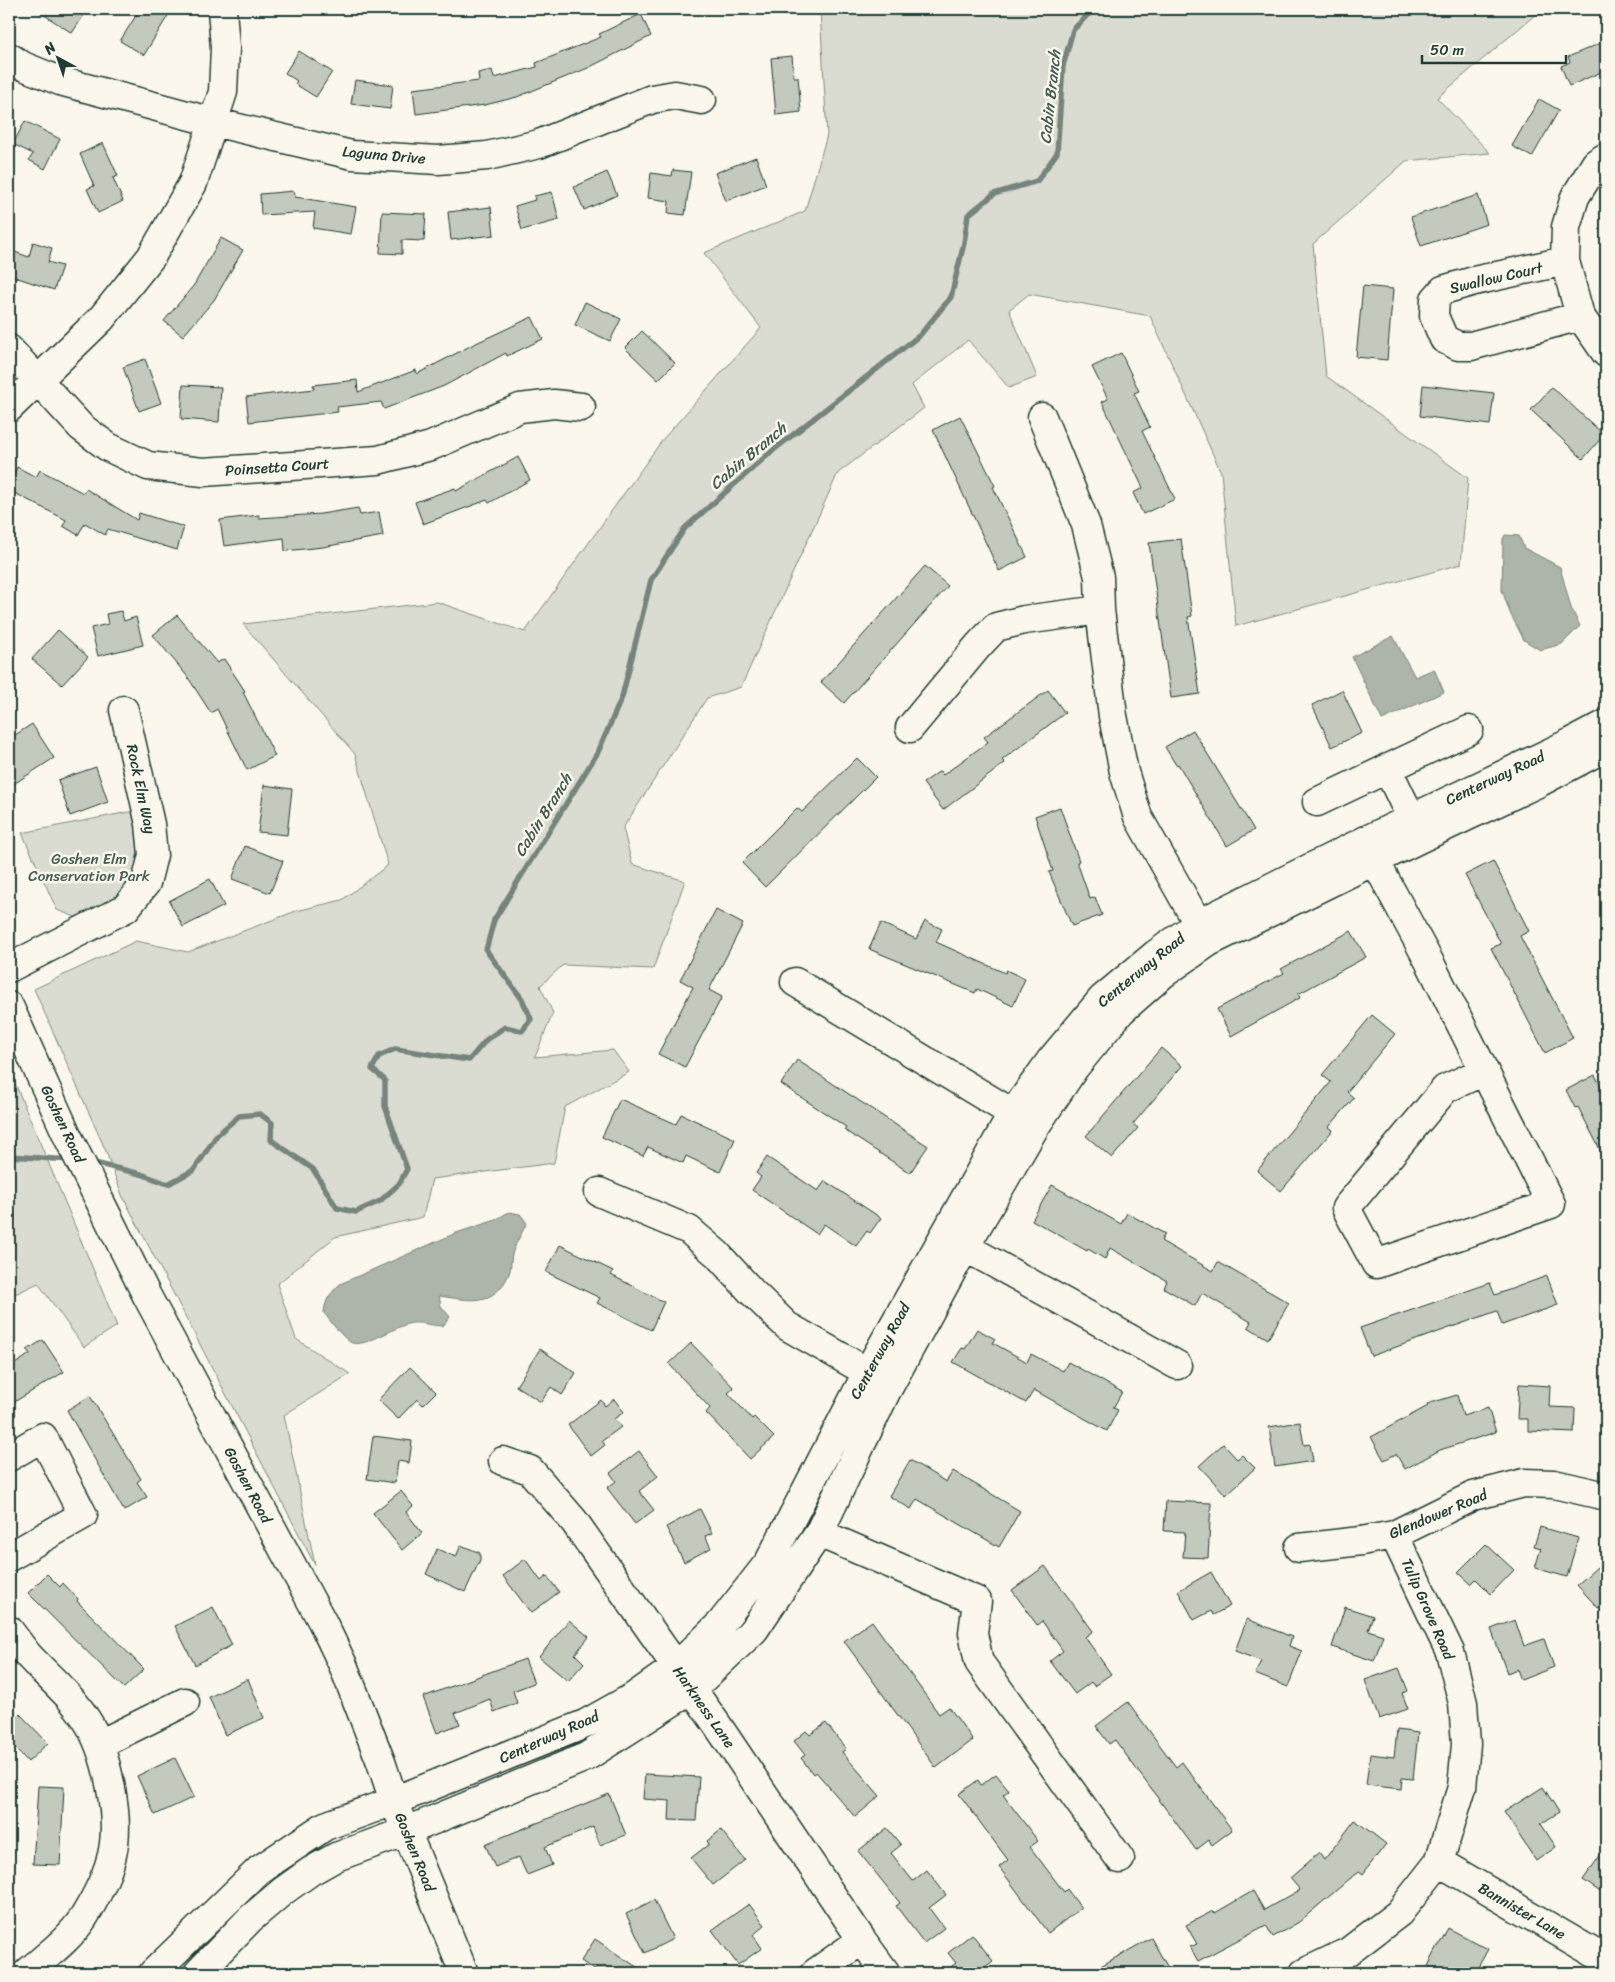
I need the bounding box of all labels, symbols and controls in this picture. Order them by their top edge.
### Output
north arrow [32,32,82,82]
scale bar [1422,32,1566,64]
text: N [37,36,62,62]
text: 50 m [1430,37,1465,63]
water label: Cabin Branch [1031,47,1069,145]
street label: Laguna Drive [341,138,427,172]
street label: Swallow Court [1447,254,1546,301]
water label: Cabin Branch [703,414,794,497]
street label: Poinsetta Court [224,450,331,484]
street label: Rock Elm Way [119,742,163,836]
street label: Centerway Road [1441,743,1550,812]
water label: Cabin Branch [506,766,581,862]
park label: Goshen Elm Conservation Park [28,846,150,889]
street label: Centerway Road [1091,925,1192,1014]
street label: Goshen Road [34,1081,93,1168]
street label: Centerway Road [843,1297,918,1404]
street label: Goshen Road [217,1442,280,1529]
street label: Glendower Road [1385,1481,1492,1546]
street label: Tulip Grove Road [1394,1554,1462,1665]
street label: Harkness Lane [666,1660,742,1754]
street label: Centerway Road [495,1703,604,1771]
street label: Goshen Road [387,1808,443,1897]
street label: Bannister Lane [1473,1875,1571,1947]

